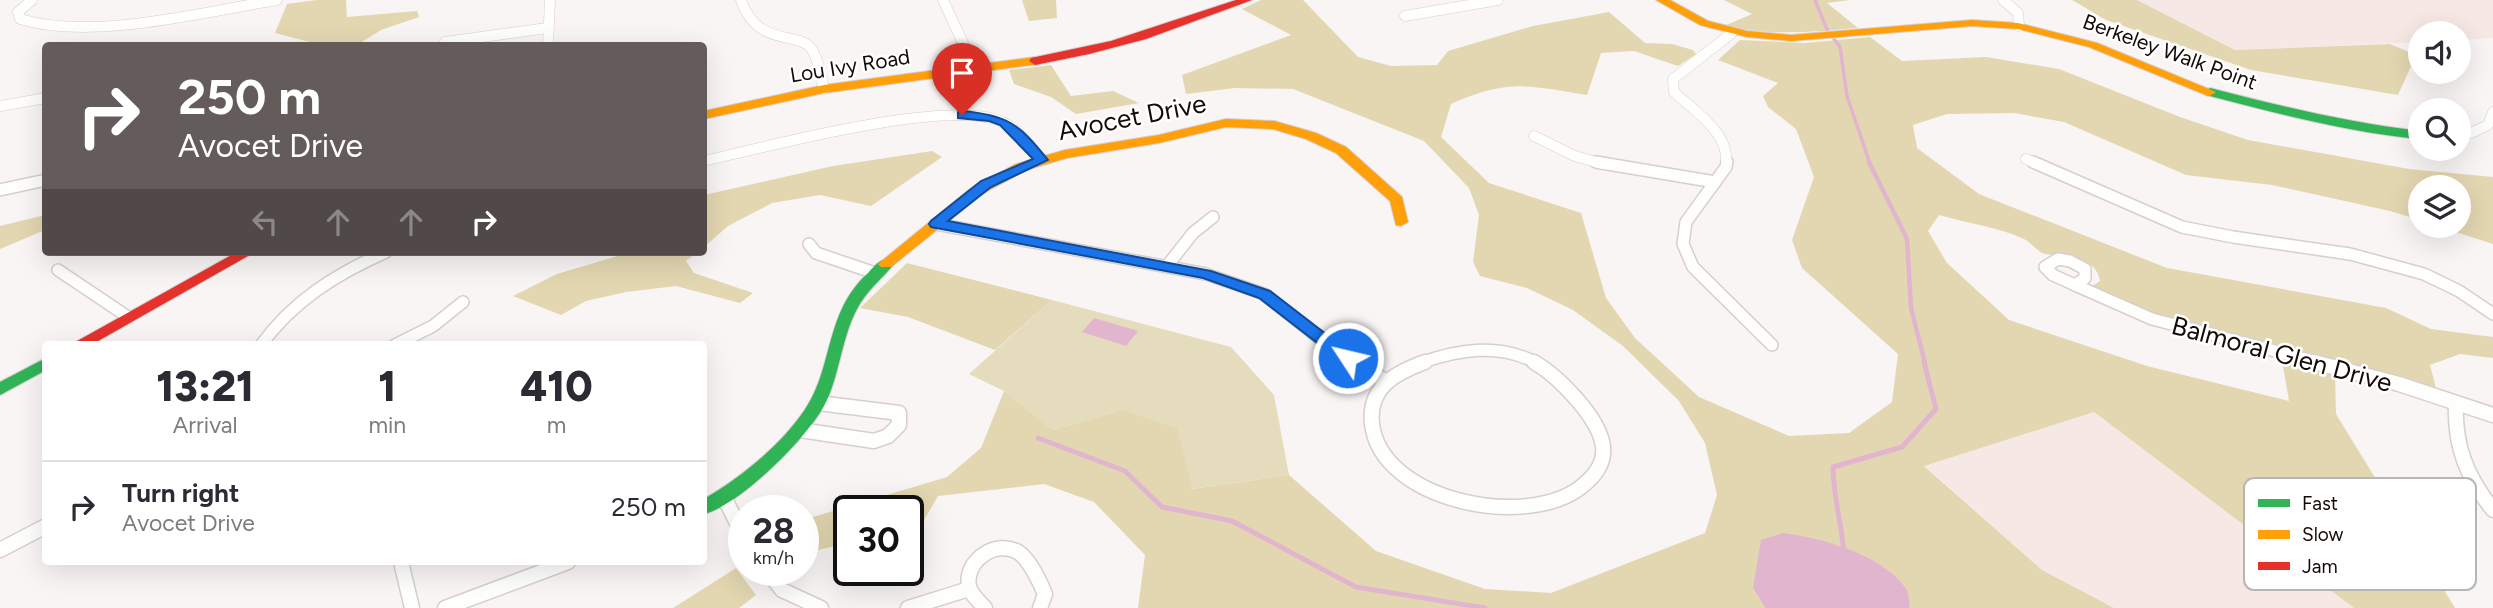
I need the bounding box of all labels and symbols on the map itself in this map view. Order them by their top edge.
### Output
street label: Berkeley Walk Point [2080,8,2261,95]
pin [932,43,992,115]
street label: Lou Ivy Road [788,44,912,87]
street label: Avocet Drive [1055,87,1209,147]
street label: Balmoral Glen Drive [2168,309,2396,399]
position arrow [1311,321,1385,395]
legend [2244,478,2476,590]
text: Fast [2302,492,2338,515]
speed limit sign: 30 [833,495,924,586]
text: Slow [2302,523,2344,546]
text: Jam [2302,555,2338,578]

